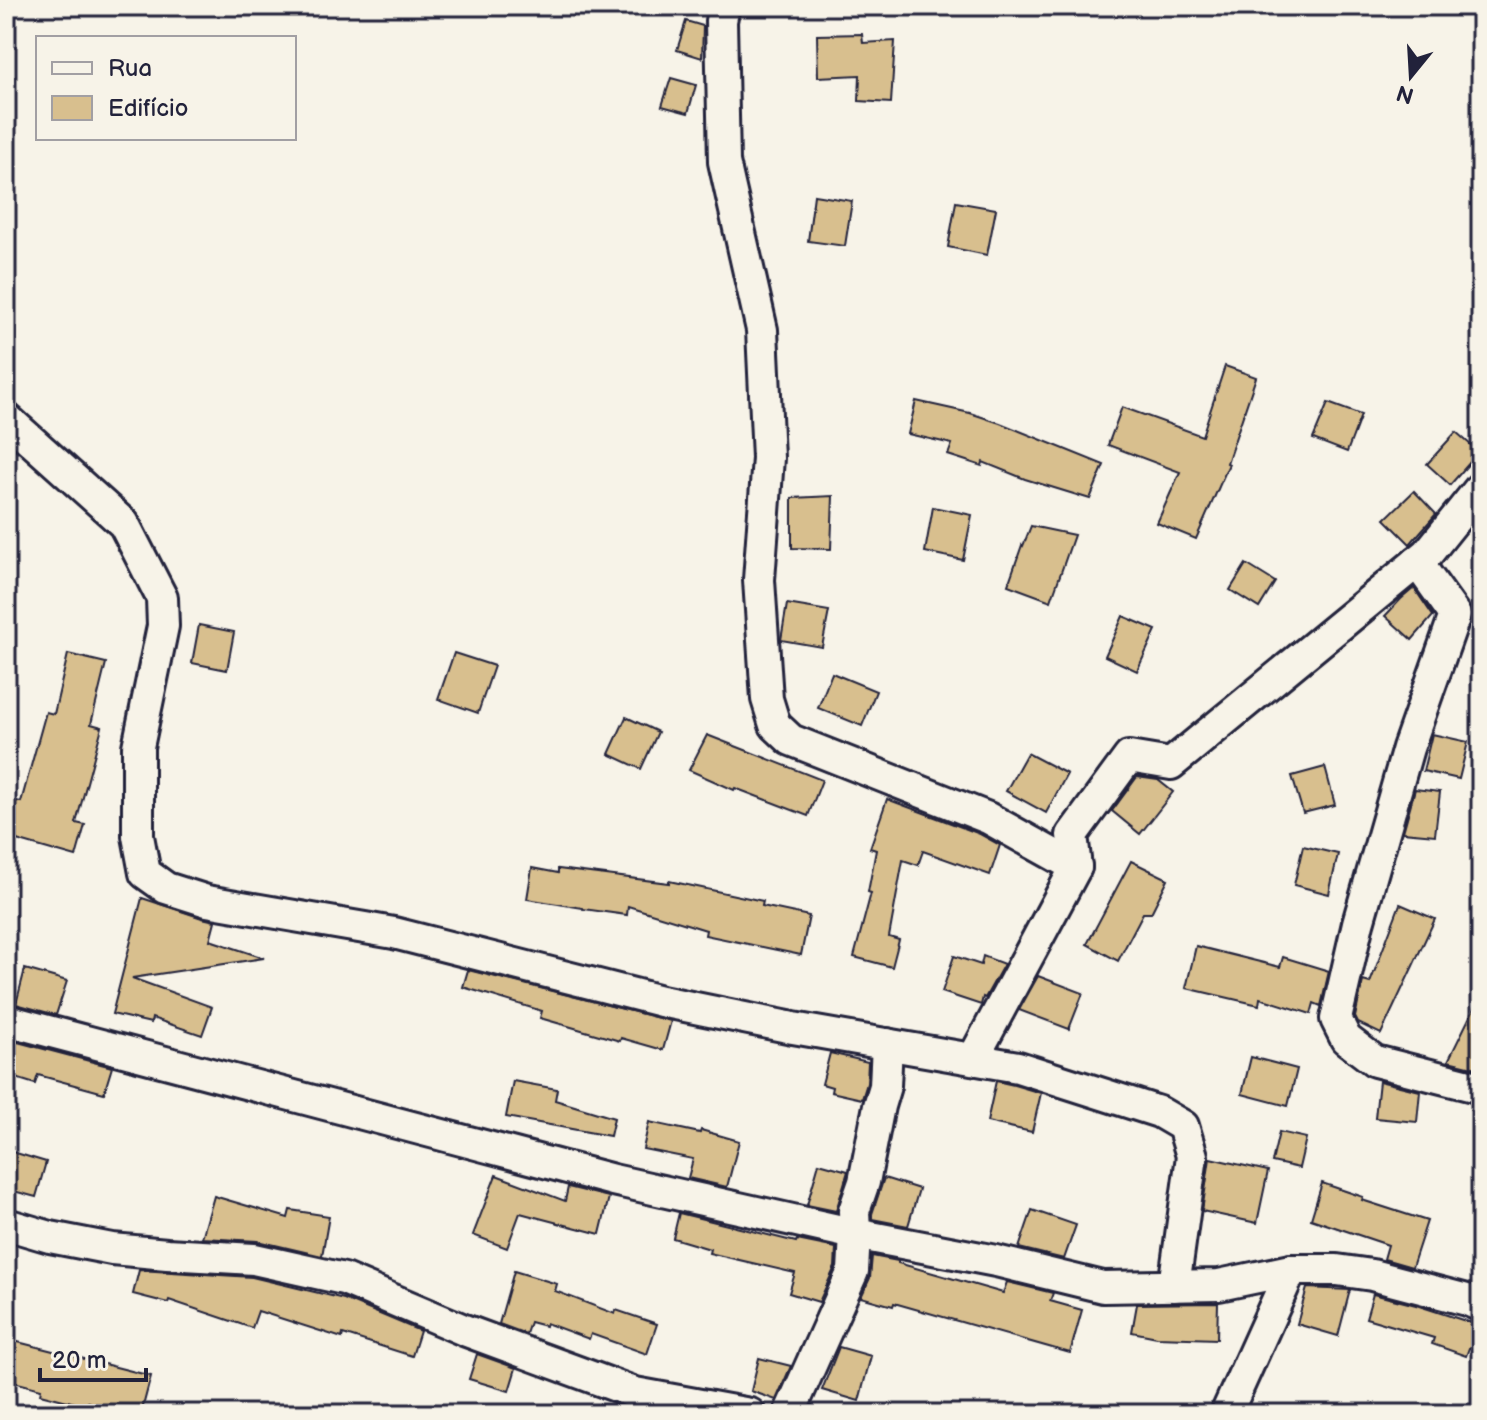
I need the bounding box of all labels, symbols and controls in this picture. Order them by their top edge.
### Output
legend [36,36,296,140]
north arrow [1371,36,1451,116]
text: Rua [108,54,152,83]
text: N [1393,78,1417,109]
text: Edifício [108,94,188,123]
scale bar [40,1332,146,1382]
text: 20 m [52,1346,107,1375]

